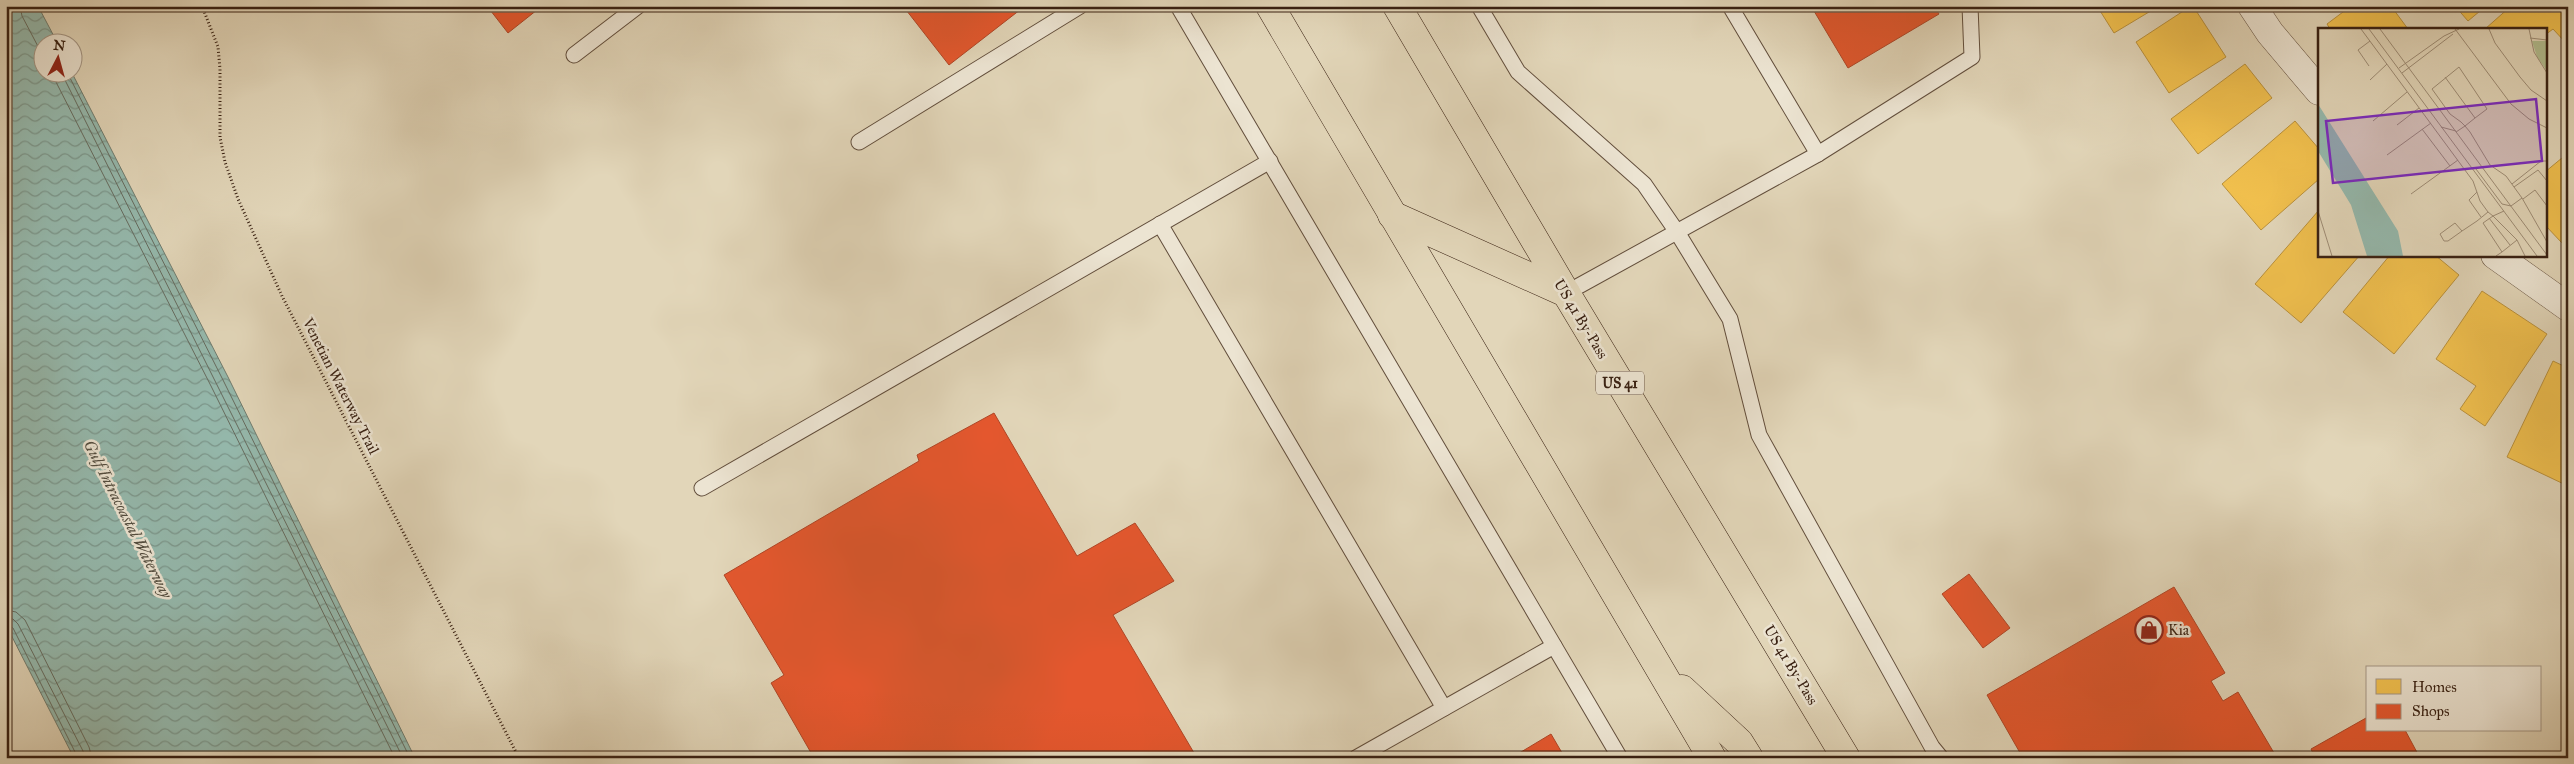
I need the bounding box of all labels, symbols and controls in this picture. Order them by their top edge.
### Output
inset map [2318,28,2546,256]
north arrow [32,32,82,82]
text: N [53,36,66,55]
street label: US 41 By-Pass [1550,276,1612,362]
street label: Venetian Waterway Trail [298,314,384,458]
road number: US 41 [1596,372,1644,394]
water label: Gulf Intracoastal Waterway [80,437,177,602]
shop icon: Kia [2134,615,2164,645]
place label: Kia [2168,621,2190,639]
street label: US 41 By-Pass [1760,622,1822,708]
legend [2366,666,2542,732]
text: Homes [2412,678,2457,696]
text: Shops [2412,702,2450,720]

